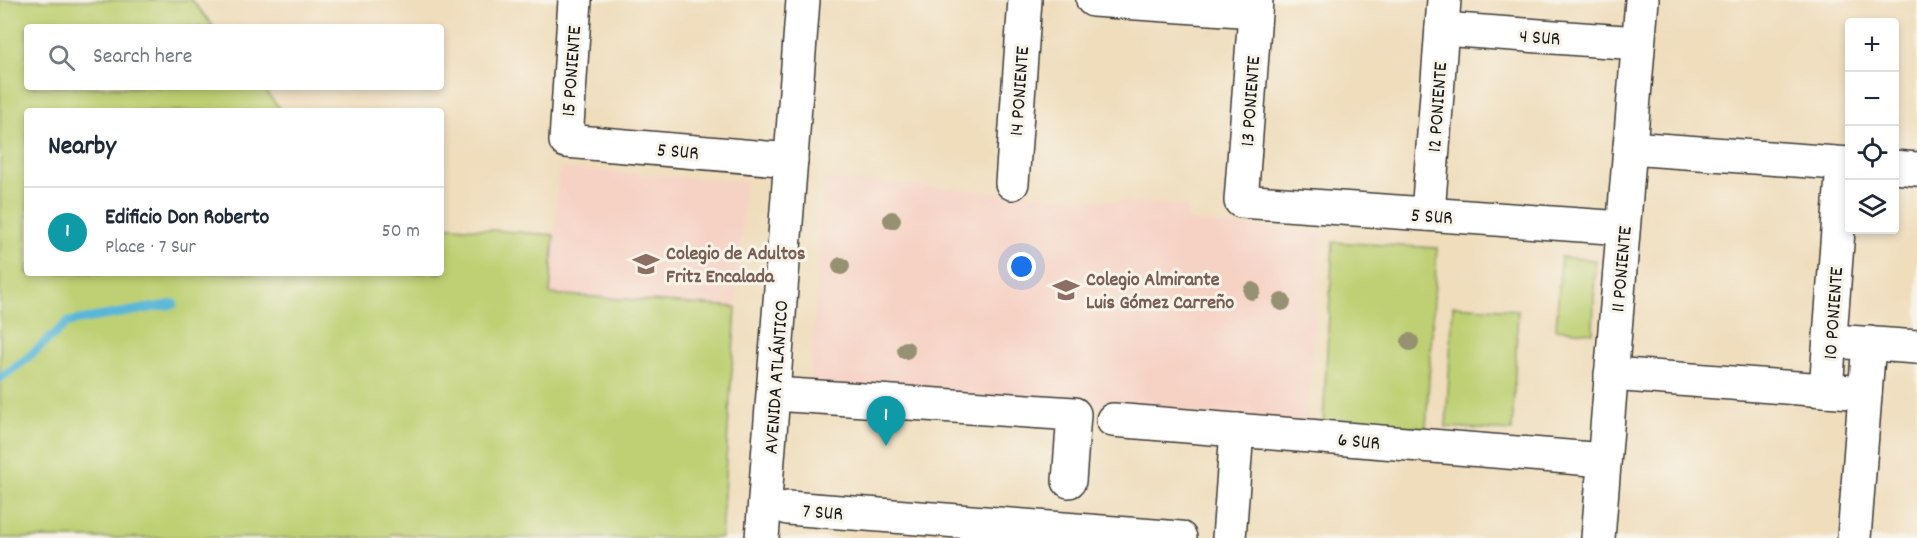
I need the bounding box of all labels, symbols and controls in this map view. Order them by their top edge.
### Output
map controls [1845,18,1899,234]
button: + [1845,18,1899,72]
search box [24,24,444,90]
street label: 4 SUR [1518,24,1561,54]
street label: 15 PONIENTE [556,25,590,118]
icon: search [45,41,78,74]
text: Search here [93,42,192,73]
street label: 14 PONIENTE [1004,45,1038,137]
street label: 13 PONIENTE [1235,55,1269,147]
street label: 12 PONIENTE [1422,61,1456,153]
button: − [1845,72,1899,126]
button: locate [1845,126,1899,180]
text: Nearby [48,129,116,166]
street label: 5 SUR [656,137,700,169]
button: layers [1845,180,1899,234]
text: Edificio Don Roberto [105,203,269,234]
street label: 5 SUR [1410,203,1454,233]
text: 1 [65,218,70,246]
text: 50 m [382,218,420,246]
street label: 11 PONIENTE [1605,225,1641,313]
text: Place · 7 Sur [105,234,196,262]
place label: Colegio de Adultos Fritz Encalada [666,241,805,292]
school or university icon: Colegio de Adultos Fritz Encalada [631,249,661,279]
your location [1007,252,1036,281]
street label: 10 PONIENTE [1818,266,1852,360]
place label: Colegio Almirante Luis Gómez Carreño [1086,267,1234,318]
school or university icon: Colegio Almirante Luis Gómez Carreño [1051,275,1081,305]
street label: AVENIDA ATLÁNTICO [759,299,797,455]
pin: 1 [866,396,906,446]
street label: 6 SUR [1336,427,1381,459]
street label: 7 SUR [802,499,844,529]

